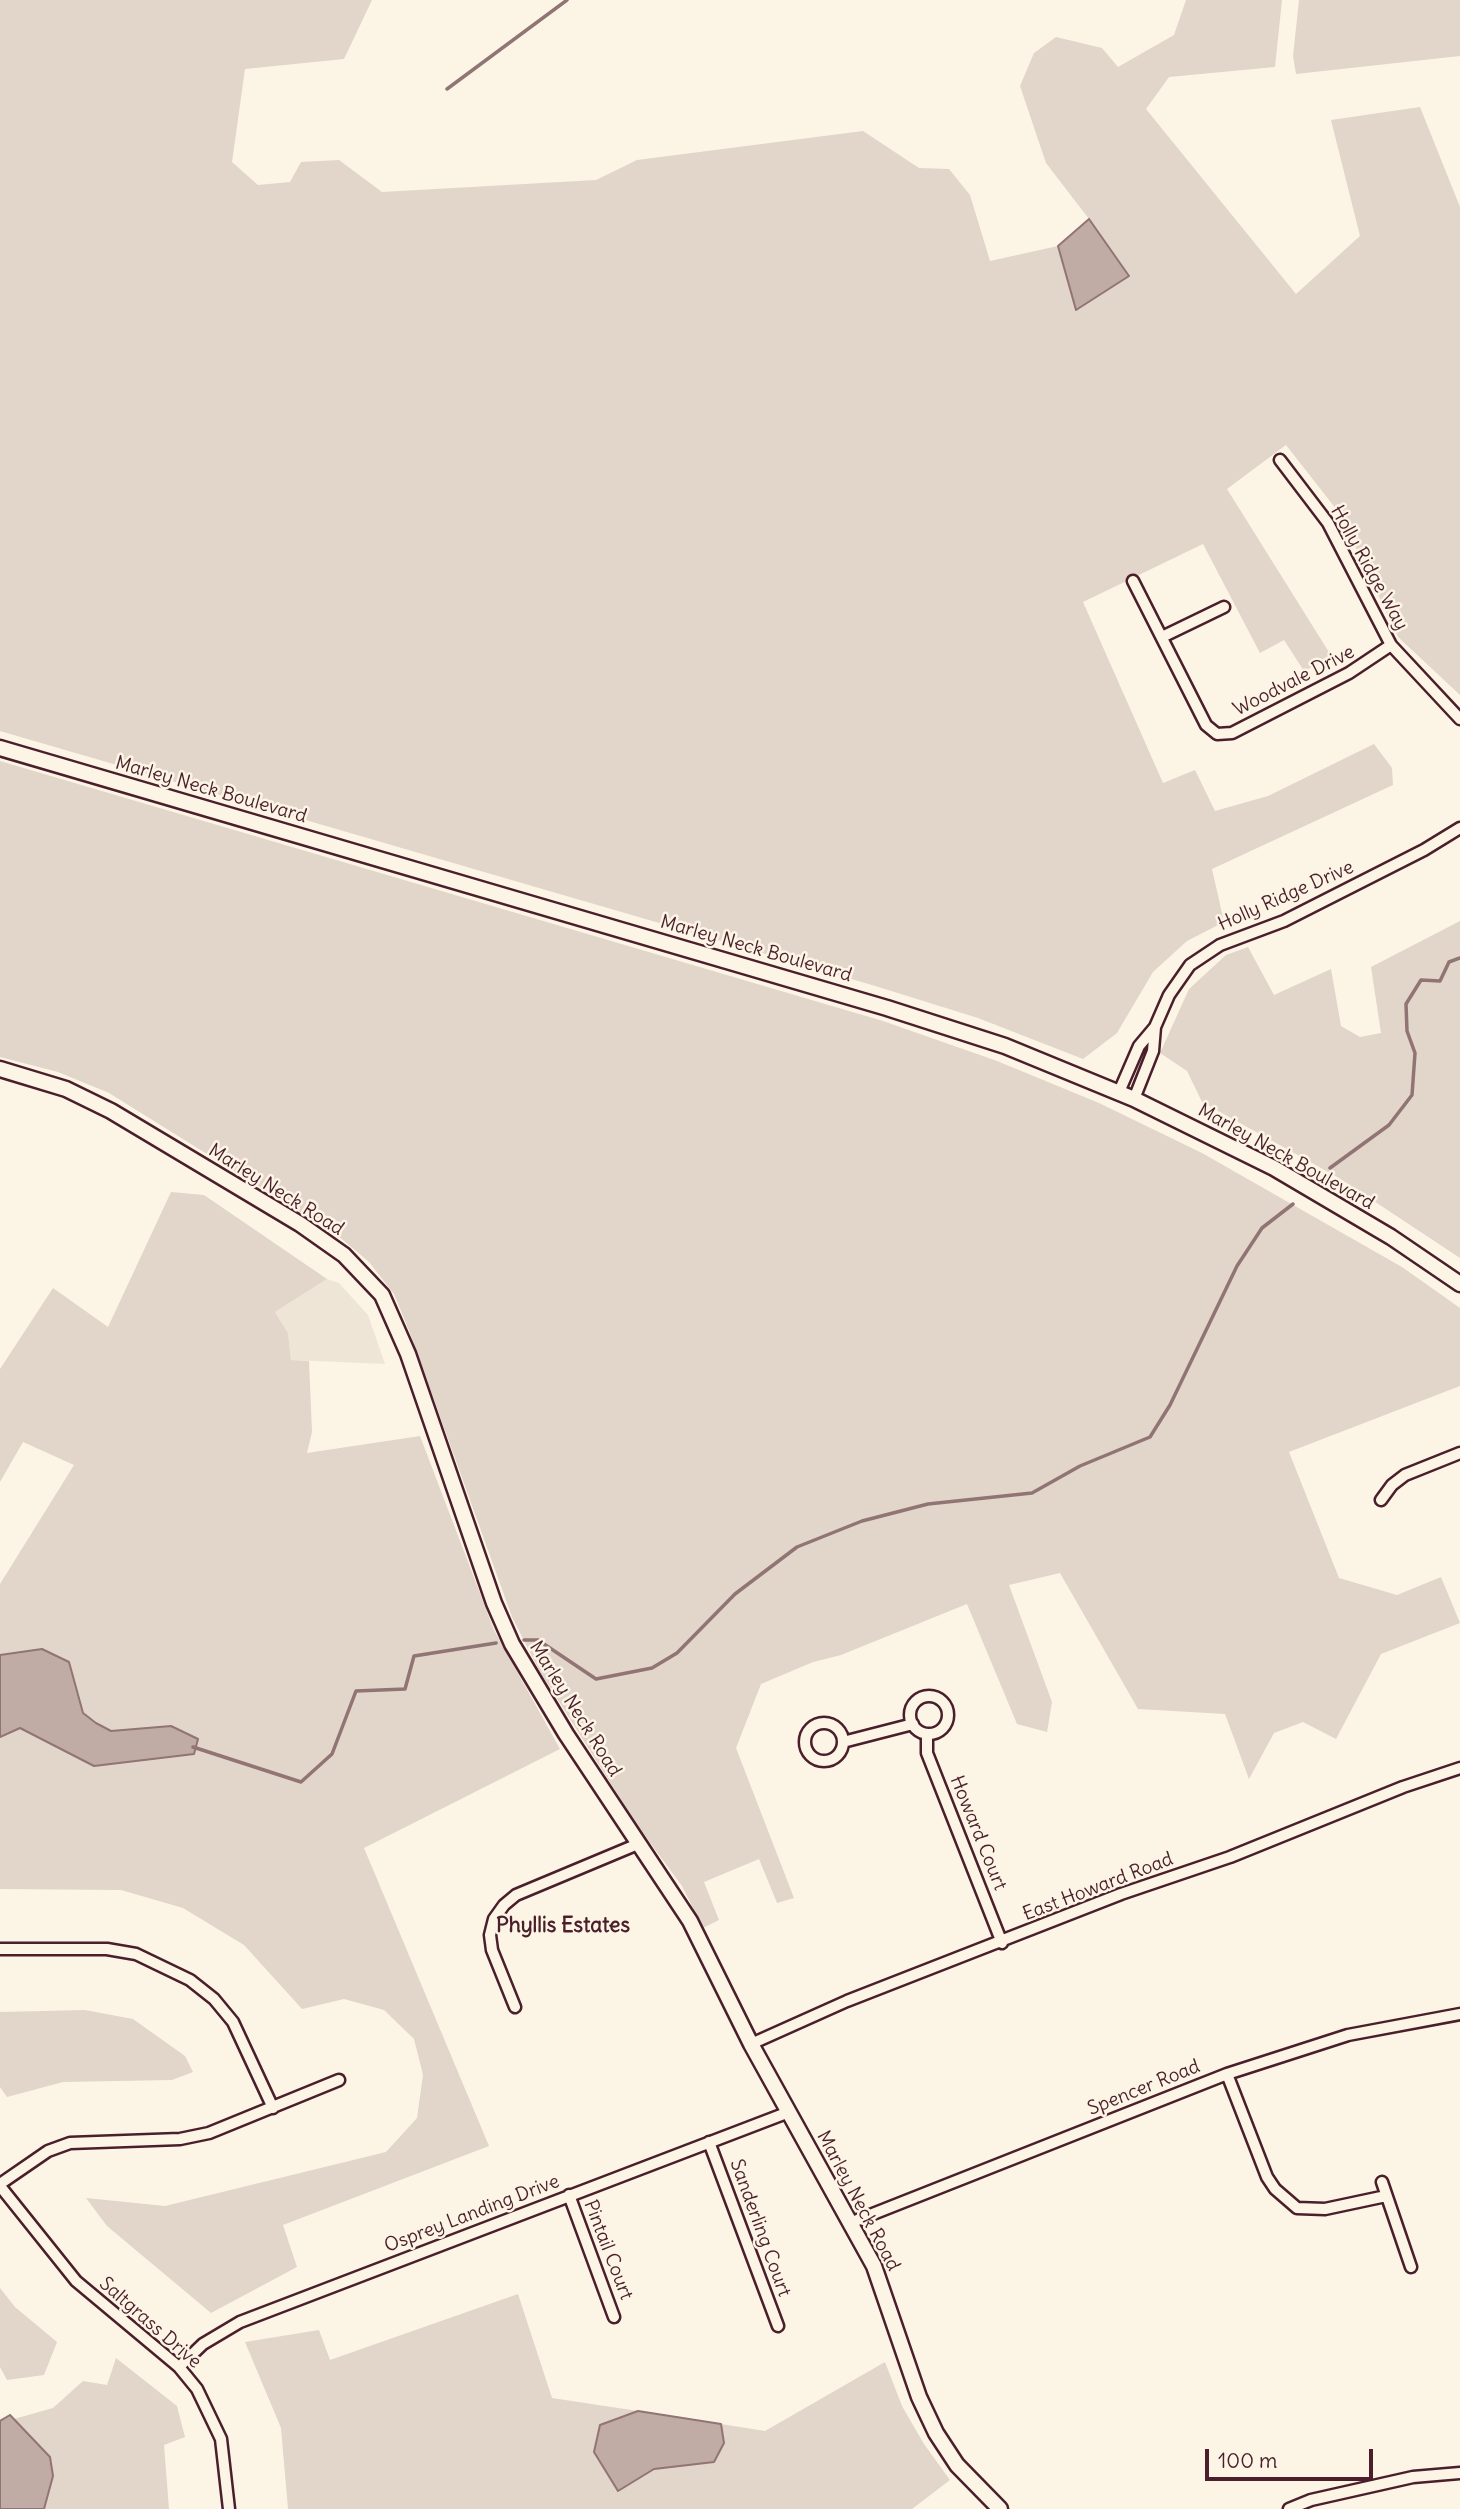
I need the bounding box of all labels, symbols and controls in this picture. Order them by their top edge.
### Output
street label: Holly Ridge Way [1325,502,1413,634]
street label: Woodvale Drive [1230,641,1358,721]
street label: Marley Neck Boulevard [113,752,309,828]
street label: Holly Ridge Drive [1215,856,1357,936]
street label: Marley Neck Boulevard [658,911,854,987]
street label: Marley Neck Boulevard [1194,1099,1378,1215]
street label: Marley Neck Road [204,1139,348,1241]
street label: Marley Neck Road [524,1637,626,1781]
street label: Howard Court [945,1772,1011,1894]
street label: East Howard Road [1020,1848,1176,1926]
district label: Phyllis Estates [496,1913,630,1939]
street label: Spencer Road [1085,2055,1203,2121]
street label: Marley Neck Road [811,2127,905,2275]
street label: Sanderling Court [725,2156,795,2300]
street label: Osprey Landing Drive [381,2170,563,2258]
street label: Pintail Court [579,2197,637,2303]
street label: Saltgrass Drive [94,2272,206,2374]
scale bar [1208,2436,1376,2480]
text: 100 m [1218,2447,1277,2474]

